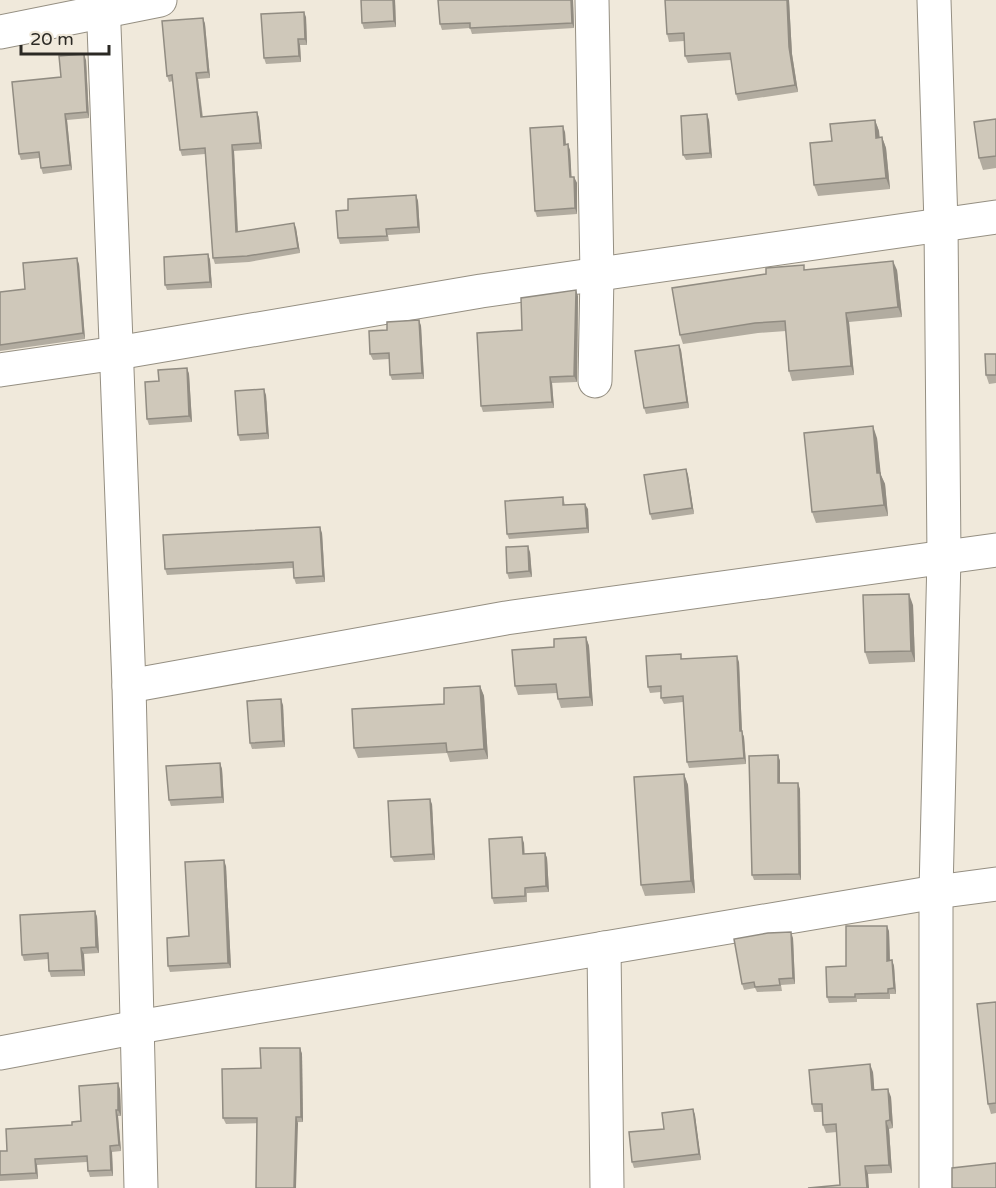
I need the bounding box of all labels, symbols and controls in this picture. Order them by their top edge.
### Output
scale bar [21,18,110,56]
text: 20 m [30,28,74,50]

